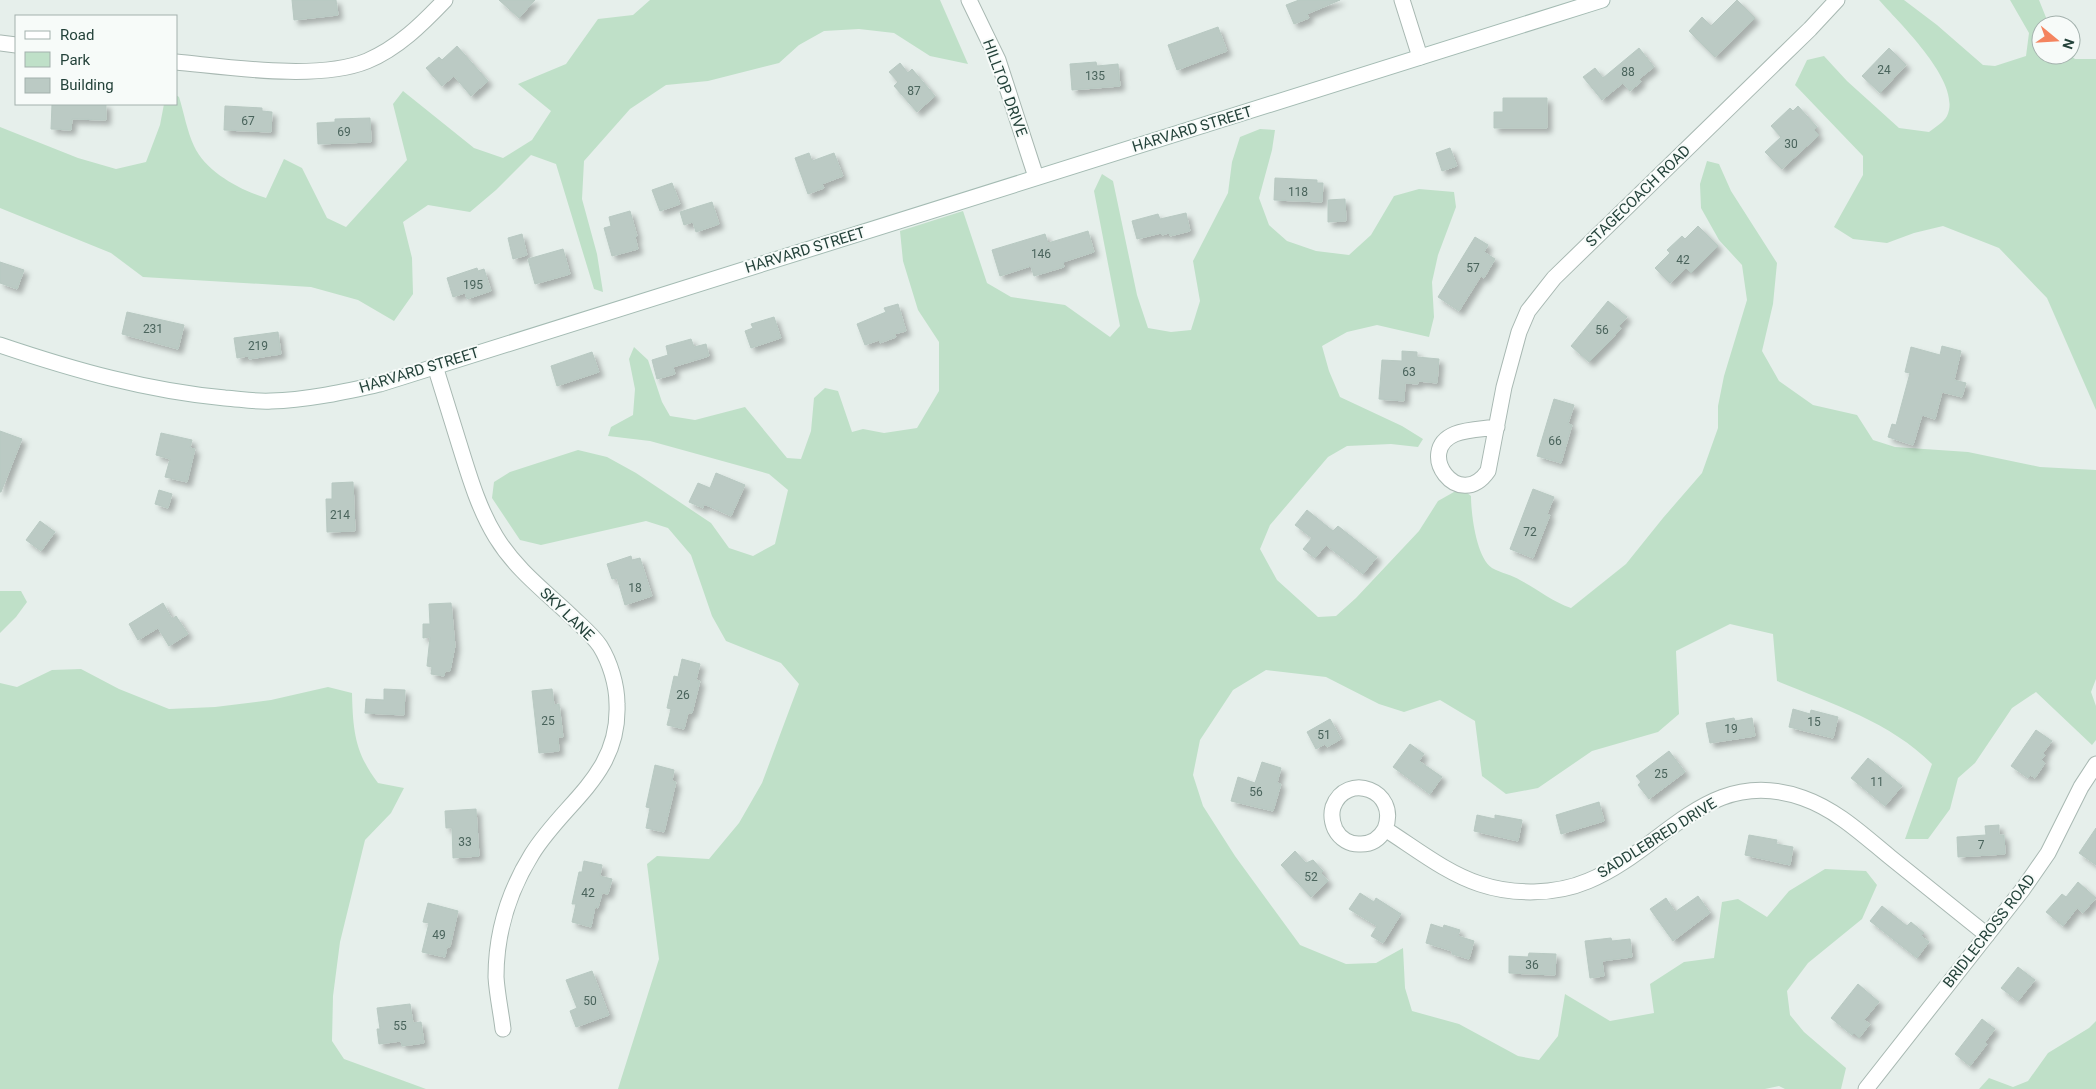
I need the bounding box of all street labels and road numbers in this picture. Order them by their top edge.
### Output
street label: HILLTOP DRIVE [979,37,1031,140]
street label: HARVARD STREET [1130,102,1254,156]
street label: STAGECOACH ROAD [1582,141,1694,251]
street label: HARVARD STREET [743,223,867,277]
street label: HARVARD STREET [357,343,481,397]
street label: SKY LANE [536,584,598,645]
street label: SADDLEBRED DRIVE [1594,794,1720,882]
street label: BRIDLECROSS ROAD [1939,871,2039,991]

